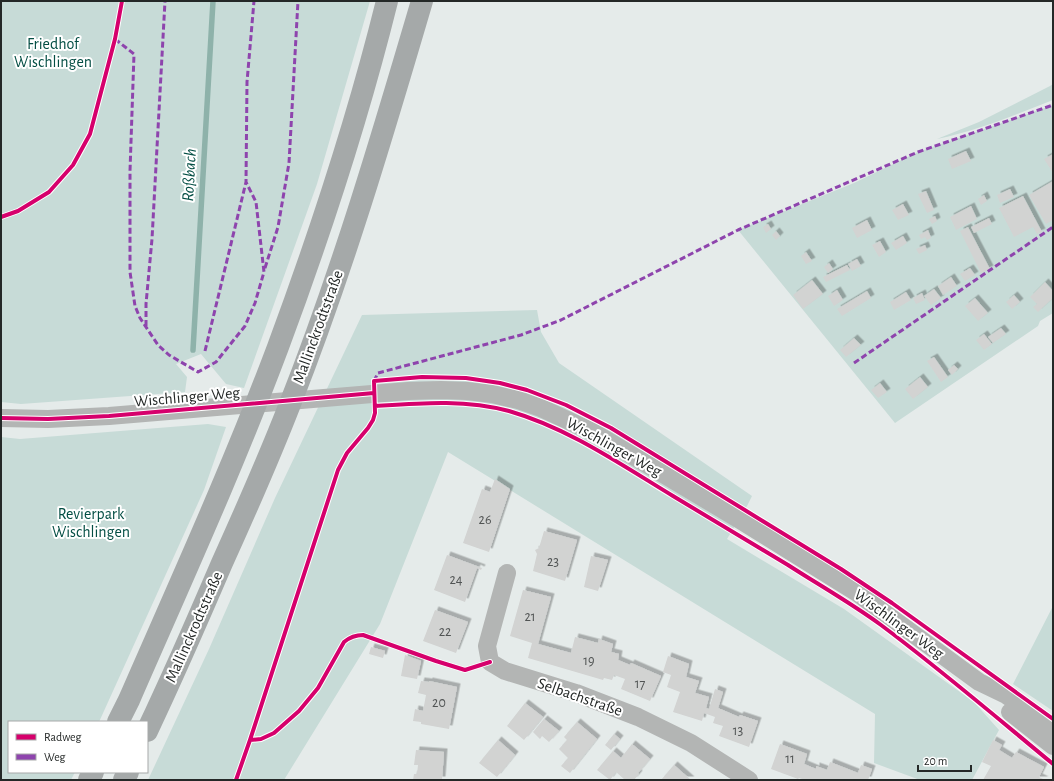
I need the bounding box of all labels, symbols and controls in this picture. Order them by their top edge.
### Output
park label: Friedhof Wischlingen [14,36,92,70]
water label: Roßbach [179,148,199,202]
street label: Mallinckrodtstraße [290,268,346,386]
street label: Wischlinger Weg [133,384,241,410]
street label: Wischlinger Weg [564,414,665,480]
park label: Revierpark Wischlingen [52,506,130,540]
house number: 26 [479,513,491,527]
house number: 23 [547,555,559,569]
street label: Mallinckrodtstraße [162,569,226,685]
house number: 24 [449,573,463,587]
street label: Wischlinger Weg [851,586,947,662]
house number: 21 [524,610,536,624]
house number: 22 [439,625,451,639]
house number: 19 [583,654,595,668]
street label: Selbachstraße [536,675,624,719]
house number: 17 [635,677,645,691]
house number: 20 [432,696,446,710]
legend [8,721,148,773]
house number: 13 [733,724,744,738]
text: Radweg [44,731,81,743]
scale bar [918,747,971,773]
text: Weg [44,751,66,763]
house number: 11 [785,752,795,766]
text: 20 m [924,755,947,767]

